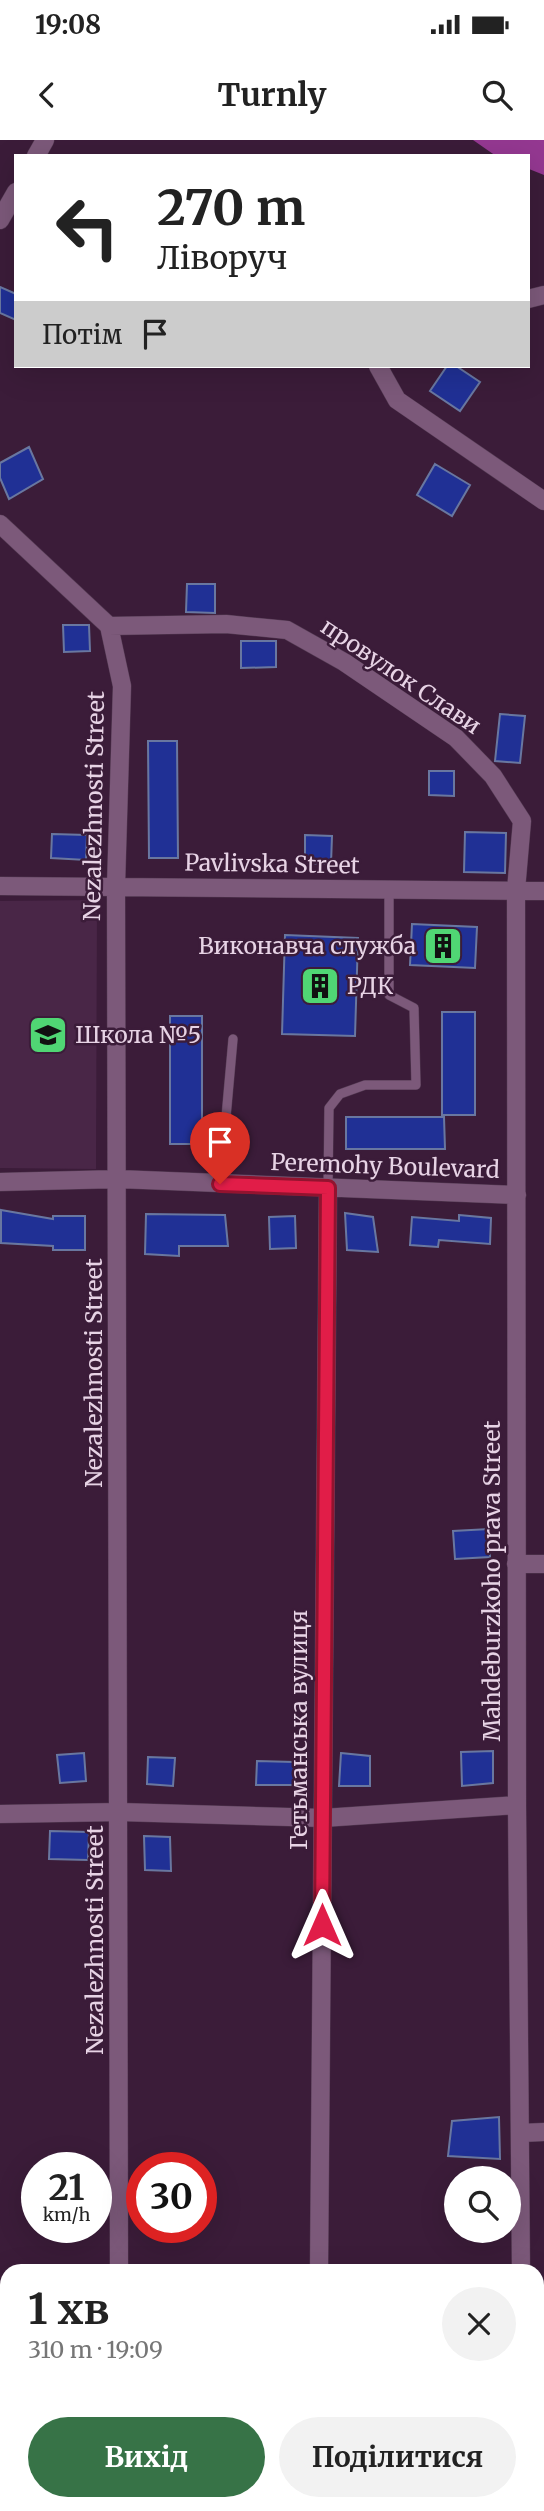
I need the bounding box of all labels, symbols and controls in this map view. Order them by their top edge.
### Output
text: 19:08 [35,8,101,41]
text: Turnly [218,75,326,115]
icon: back [28,76,66,114]
icon: search [478,76,516,114]
text: 270 m [157,177,305,238]
icon: left [42,182,133,273]
text: Ліворуч [157,238,287,278]
icon: arrive [136,315,174,353]
text: Потім [42,318,122,351]
street label: провулок Слави [316,611,487,740]
street label: Nezalezhnosti Street [77,691,110,921]
street label: Pavlivska Street [184,847,360,880]
building icon: Виконавча служба [422,925,464,967]
place label: Виконавча служба [198,931,416,960]
building icon: РДК [299,965,341,1007]
place label: РДК [347,971,394,1000]
school or university icon: Школа №5 [27,1014,69,1056]
place label: Школа №5 [75,1020,201,1049]
pin [190,1112,250,1184]
icon: arrive [201,1123,239,1161]
street label: Peremohy Boulevard [270,1147,500,1184]
street label: Nezalezhnosti Street [79,1258,108,1488]
street label: Mahdeburzkoho prava Street [477,1421,506,1741]
street label: Гетьманська вулиця [284,1610,313,1850]
street label: Nezalezhnosti Street [80,1825,109,2055]
position arrow [285,1888,359,1962]
speed limit sign: 30 [126,2152,217,2243]
text: 21 [49,2166,84,2210]
map controls [444,2166,521,2243]
button: search [444,2166,521,2243]
text: km/h [43,2203,90,2226]
text: 1 хв [28,2283,109,2335]
button: close [442,2287,516,2361]
text: 310 m · 19:09 [28,2335,163,2364]
button: Вихід [28,2417,265,2497]
button: Поділитися [279,2417,516,2497]

